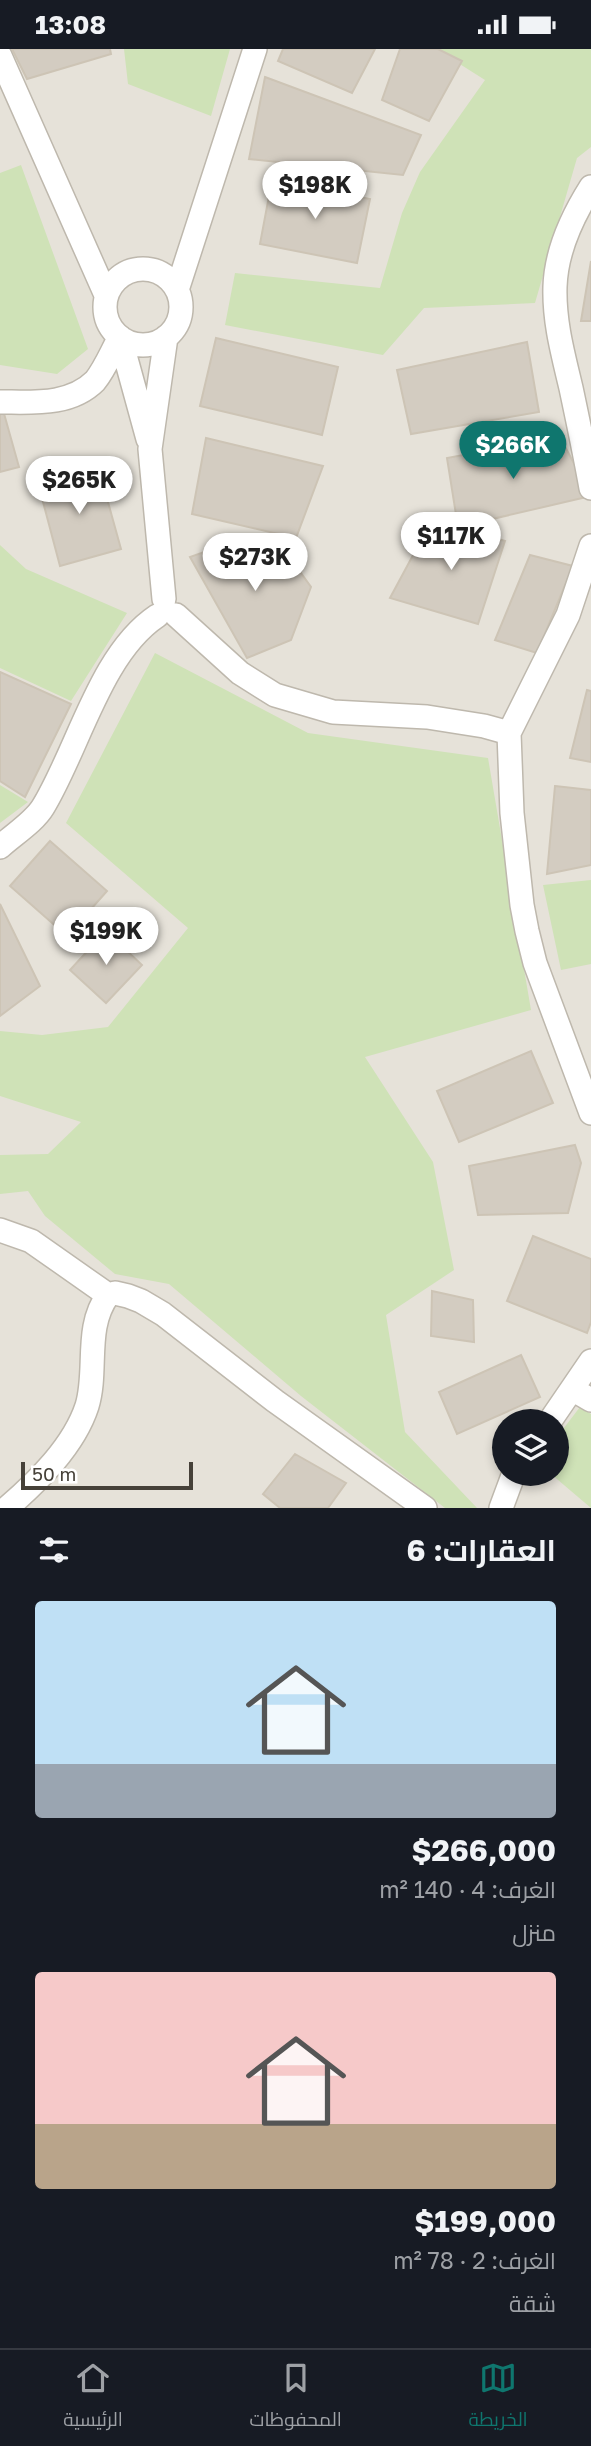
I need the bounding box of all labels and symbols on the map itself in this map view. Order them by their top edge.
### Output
pin: $198K [266,162,364,221]
pin: $266K [464,421,562,481]
pin: $265K [30,456,128,516]
pin: $117K [402,512,500,572]
pin: $273K [206,533,304,593]
pin: $199K [57,907,155,967]
scale bar [21,1459,192,1491]

